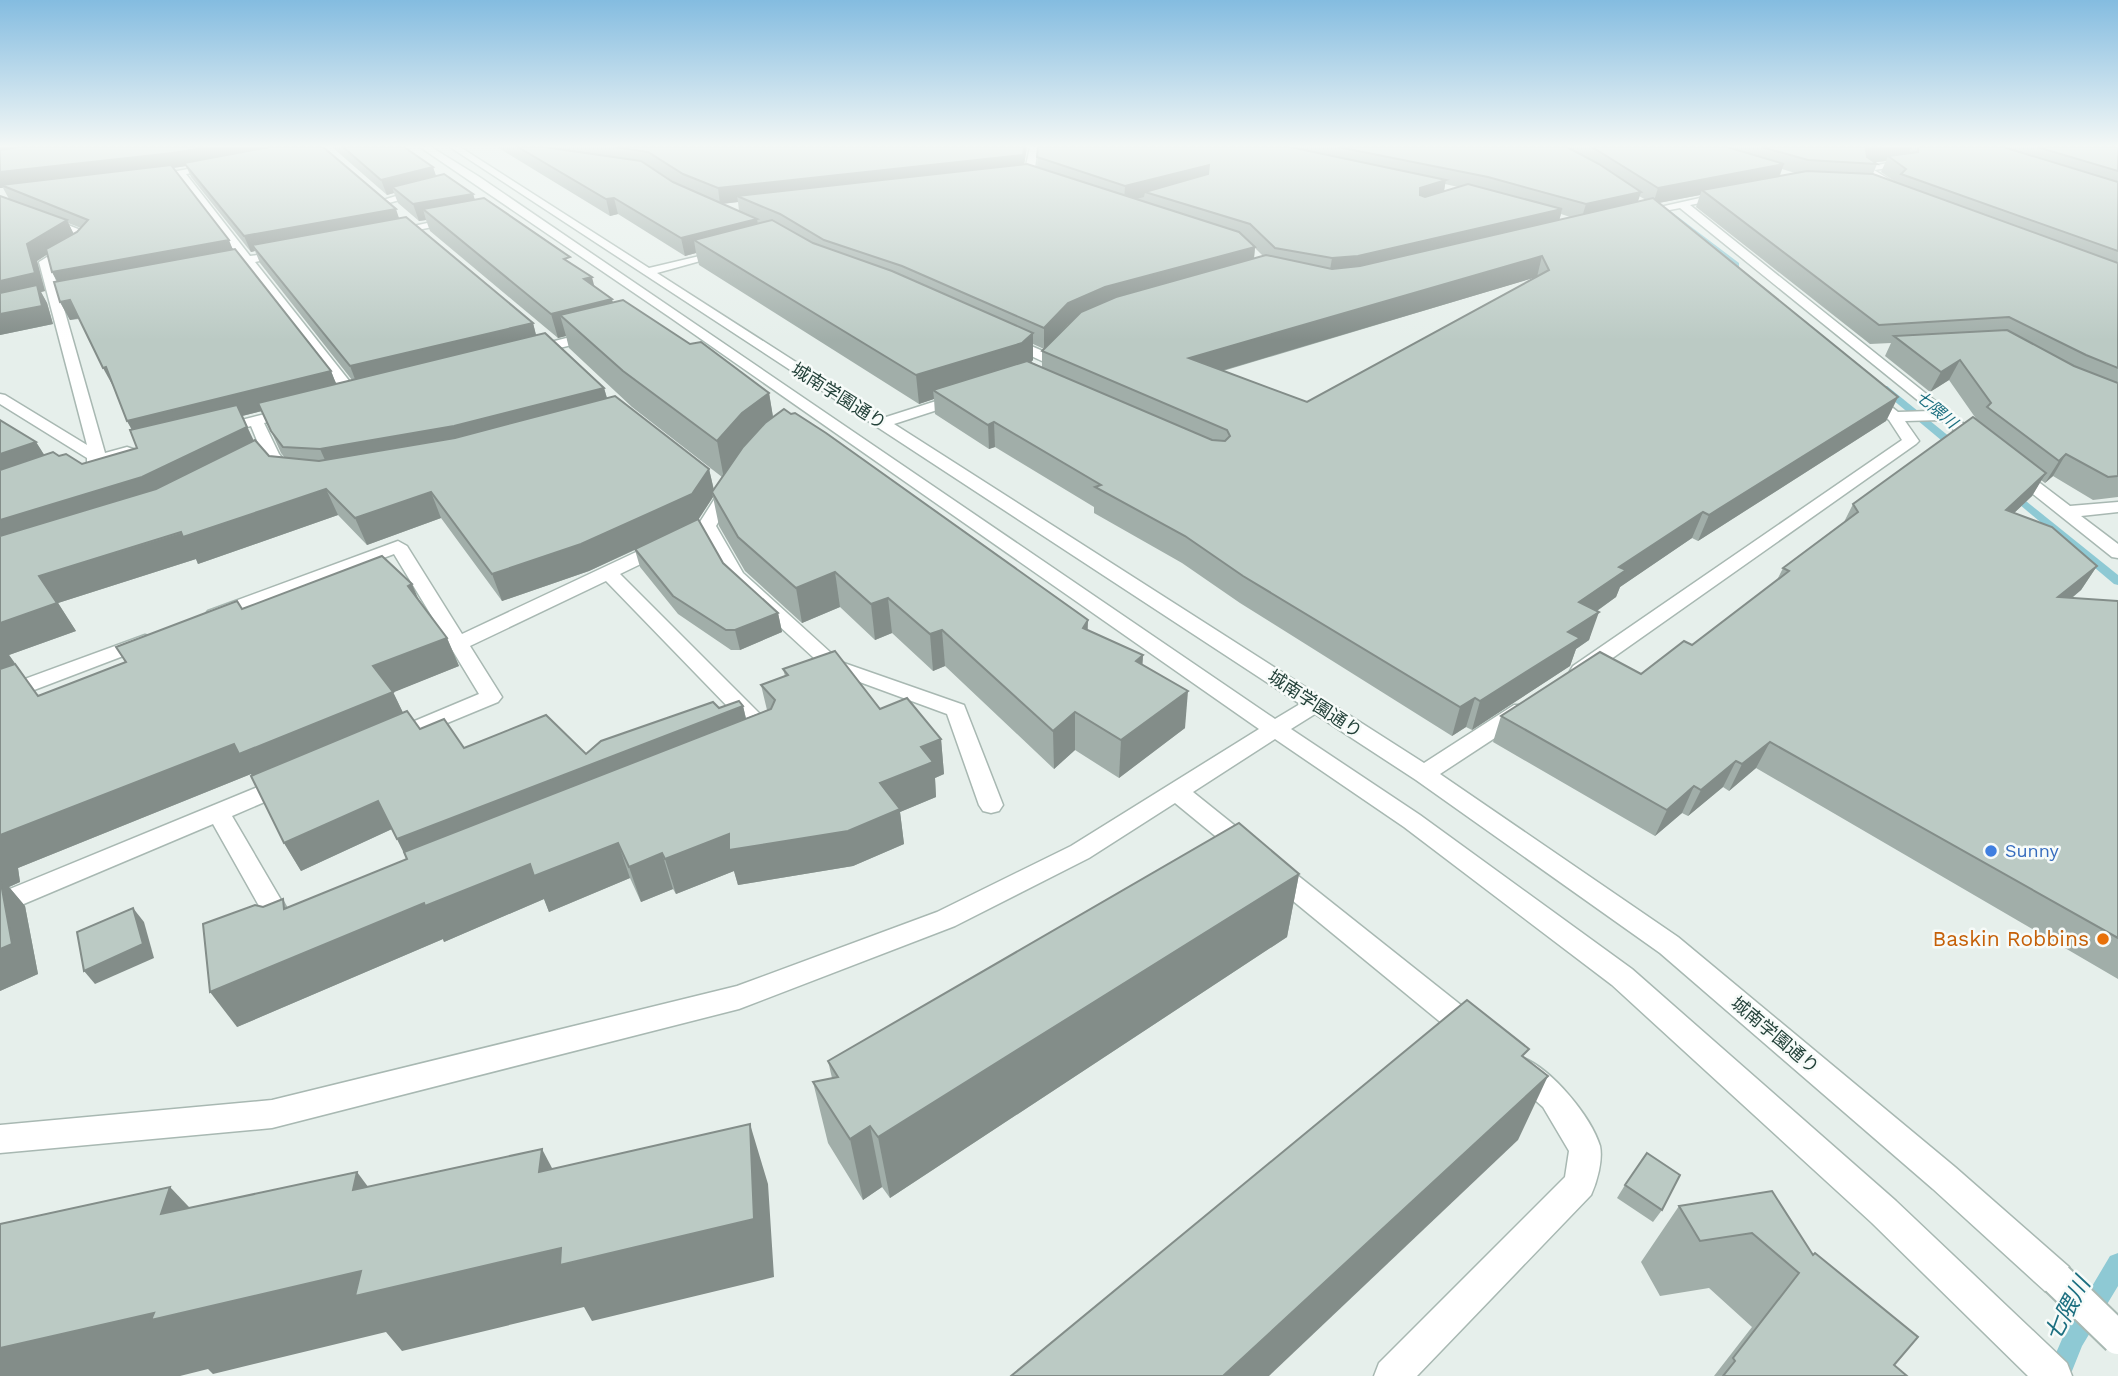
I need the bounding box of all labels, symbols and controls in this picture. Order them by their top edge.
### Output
street label: 城南学園通り [788,358,891,433]
water label: 七隈川 [1912,387,1963,433]
street label: 城南学園通り [1264,665,1366,742]
place label: Sunny [2005,840,2060,861]
marker: Sunny [1983,843,1999,859]
place label: Baskin Robbins [1932,926,2089,951]
marker: Baskin Robbins [2095,931,2111,947]
street label: 城南学園通り [1727,992,1823,1077]
water label: 七隈川 [2039,1270,2097,1346]

